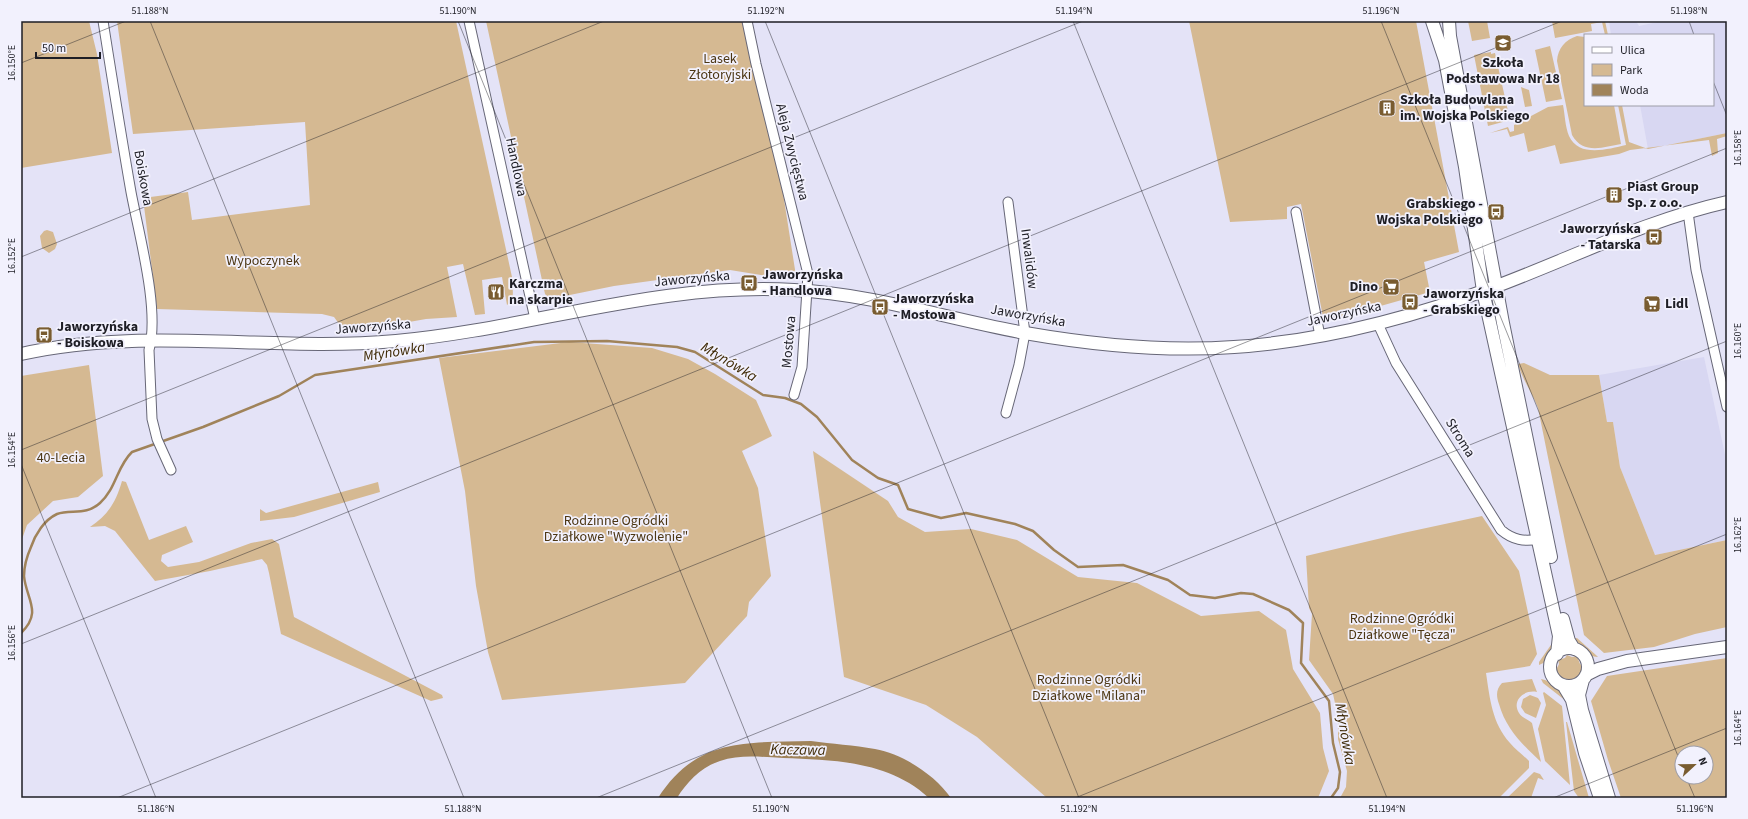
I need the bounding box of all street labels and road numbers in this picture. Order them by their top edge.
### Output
street label: Aleja Zwycięstwa [770,101,814,203]
street label: Handlowa [500,136,532,198]
street label: Boiskowa [128,149,158,207]
street label: Inwalidów [1015,228,1043,290]
street label: Jaworzyńska [653,266,731,292]
street label: Jaworzyńska [1305,296,1383,332]
street label: Jaworzyńska [989,300,1067,332]
street label: Jaworzyńska [334,314,412,340]
street label: Mostowa [777,315,801,369]
street label: Stroma [1440,415,1480,461]

